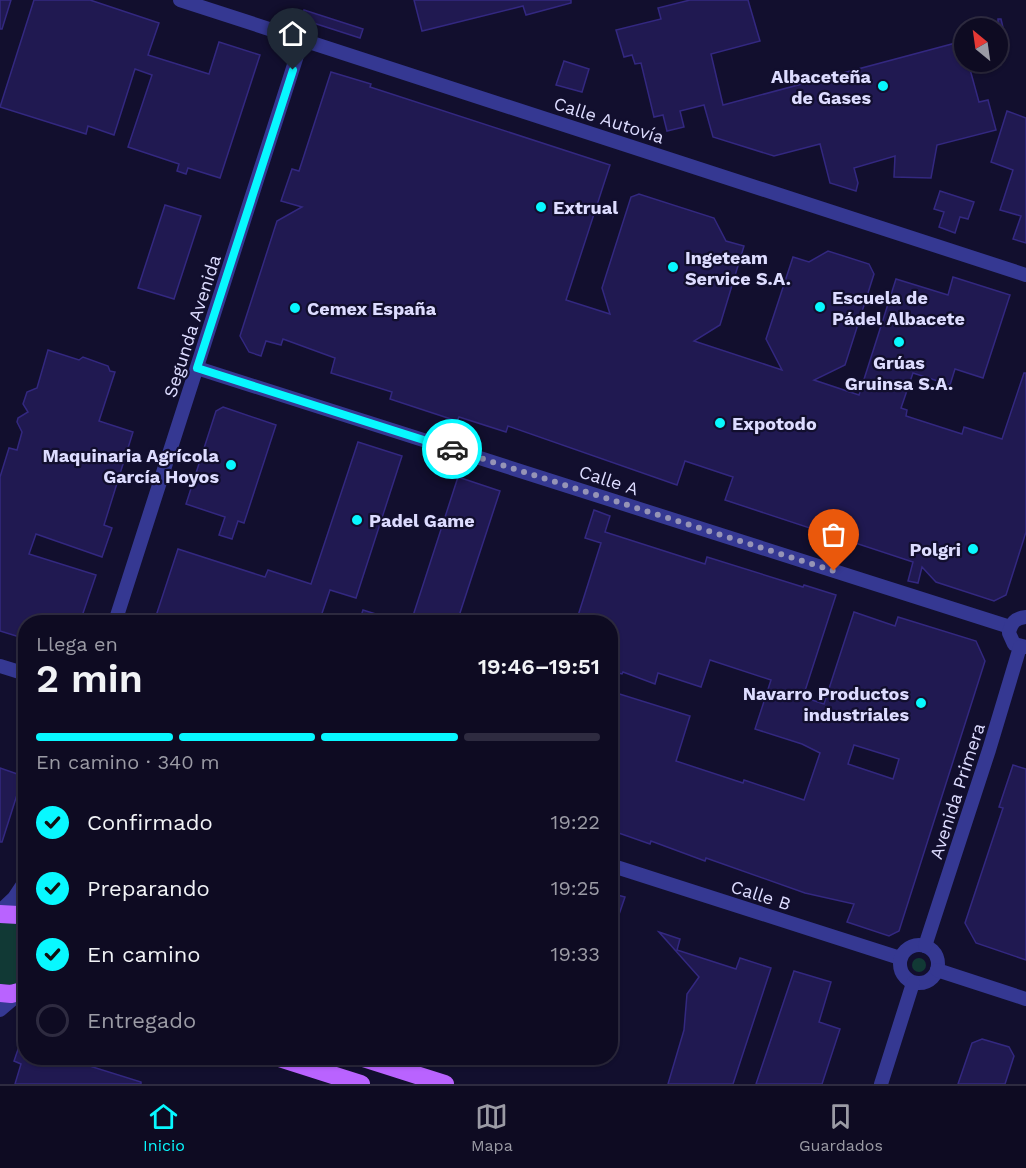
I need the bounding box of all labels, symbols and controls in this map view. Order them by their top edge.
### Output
pin [267,8,318,70]
icon: home [276,17,309,50]
north arrow [954,18,1008,72]
map controls [954,18,1008,72]
place label: Albaceteña de Gases [771,66,872,108]
marker: Albaceteña de Gases [876,79,890,93]
street label: Calle Autovía [551,92,667,148]
place label: Extrual [553,197,618,218]
marker: Extrual [534,200,548,214]
place label: Ingeteam Service S.A. [685,247,791,289]
street label: Segunda Avenida [159,252,225,400]
marker: Ingeteam Service S.A. [666,260,680,274]
place label: Escuela de Pádel Albacete [832,287,965,329]
place label: Cemex España [307,298,437,319]
marker: Escuela de Pádel Albacete [813,300,827,314]
marker: Cemex España [288,301,302,315]
marker: Grúas Gruinsa S.A. [892,335,906,349]
place label: Grúas Gruinsa S.A. [845,352,953,394]
place label: Expotodo [732,413,817,434]
marker: Expotodo [713,416,727,430]
courier [422,419,482,479]
icon: car [436,433,469,466]
place label: Maquinaria Agrícola García Hoyos [42,445,220,487]
marker: Maquinaria Agrícola García Hoyos [224,458,238,472]
street label: Calle A [577,461,641,499]
pin [808,509,859,571]
place label: Padel Game [369,510,475,531]
marker: Padel Game [350,513,364,527]
icon: bag [817,518,850,551]
place label: Polgri [910,539,961,560]
marker: Polgri [966,542,980,556]
text: Llega en [36,632,118,656]
text: 19:46–19:51 [478,654,600,679]
text: 2 min [36,656,143,701]
place label: Navarro Productos industriales [743,683,909,725]
marker: Navarro Productos industriales [914,696,928,710]
street label: Avenida Primera [925,720,989,862]
text: En camino · 340 m [36,750,220,774]
icon: check [36,806,69,839]
text: Confirmado [87,810,213,835]
text: 19:22 [551,810,600,834]
icon: check [36,872,69,905]
street label: Calle B [728,875,794,915]
text: Preparando [87,876,210,901]
text: 19:25 [551,876,600,900]
icon: check [36,938,69,971]
text: En camino [87,942,201,967]
text: 19:33 [551,942,600,966]
text: Entregado [87,1008,196,1033]
tab: Inicio [143,1100,185,1155]
tab: Mapa [471,1100,513,1155]
tab: Guardados [799,1100,883,1155]

